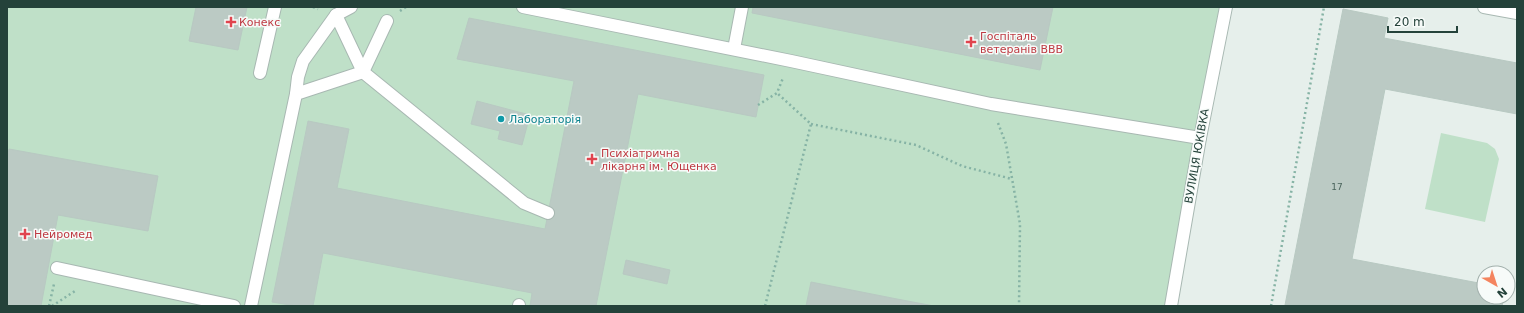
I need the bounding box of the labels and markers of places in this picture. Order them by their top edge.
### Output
place label: Конекс [239,16,280,29]
marker: Конекс [226,17,236,27]
place label: Госпіталь ветеранів ВВВ [980,30,1063,56]
marker: Госпіталь ветеранів ВВВ [965,36,977,48]
place label: Лабораторія [509,113,581,126]
marker: Лабораторія [496,114,506,124]
place label: Психіатрична лікарня ім. Ющенка [601,147,717,173]
marker: Психіатрична лікарня ім. Ющенка [586,153,598,165]
marker: Нейромед [19,228,31,240]
place label: Нейромед [34,228,93,241]

